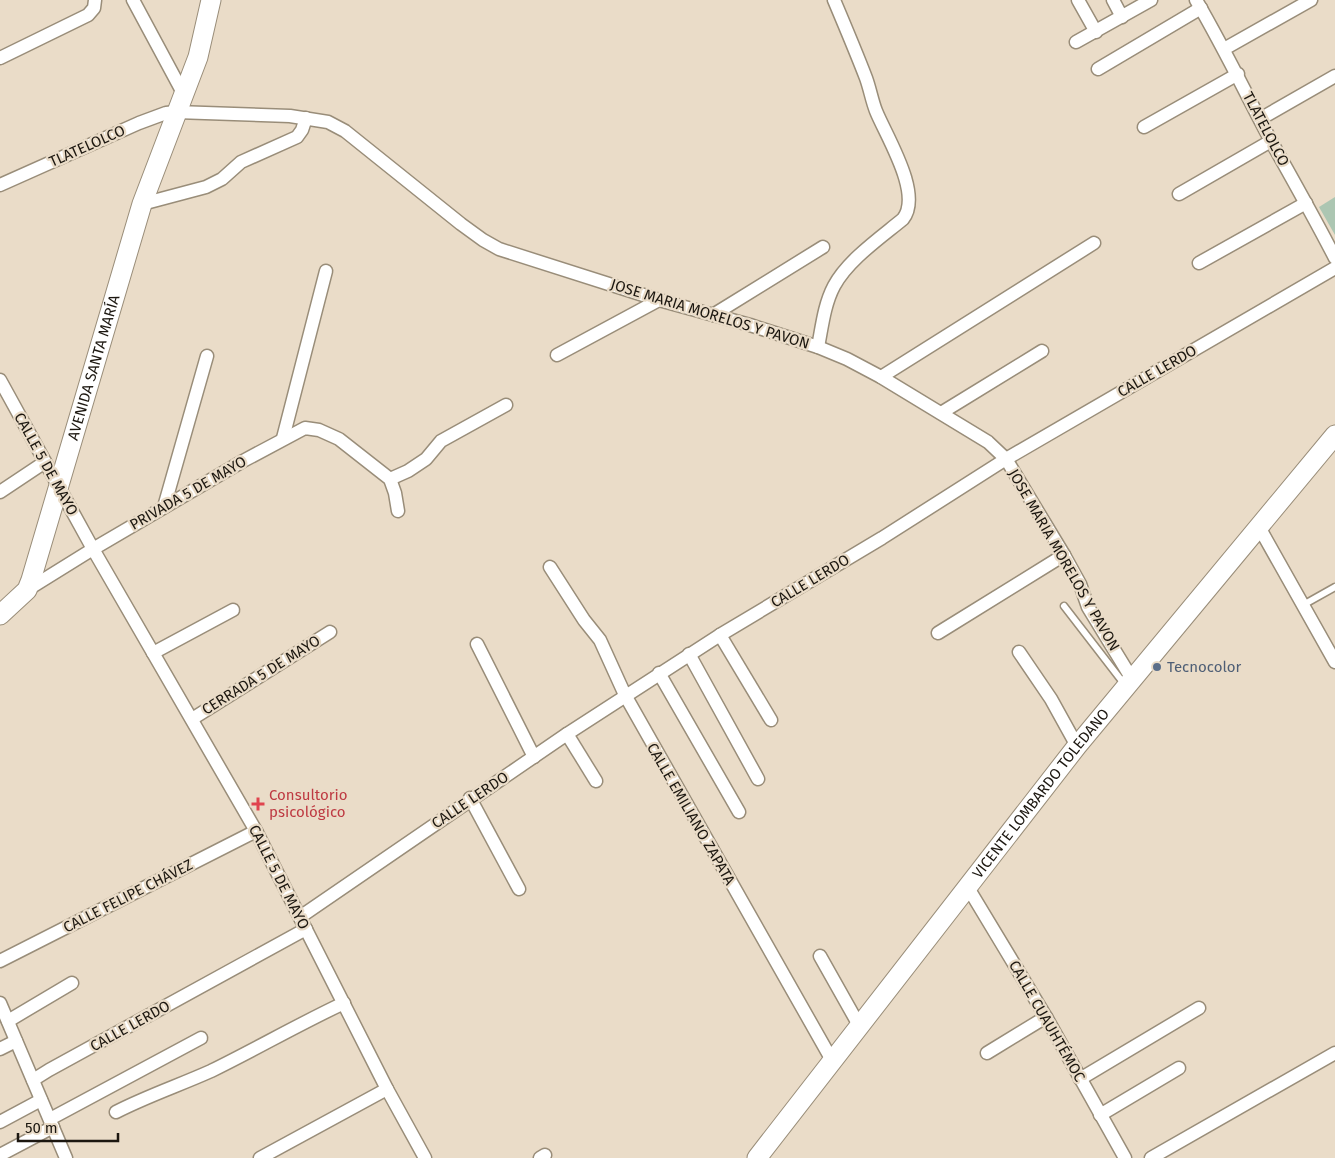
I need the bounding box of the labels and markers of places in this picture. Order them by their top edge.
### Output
place label: Tecnocolor [1167,658,1242,676]
marker: Tecnocolor [1151,661,1163,673]
place label: Consultorio psicológico [269,786,348,821]
marker: Consultorio psicológico [251,797,265,811]

